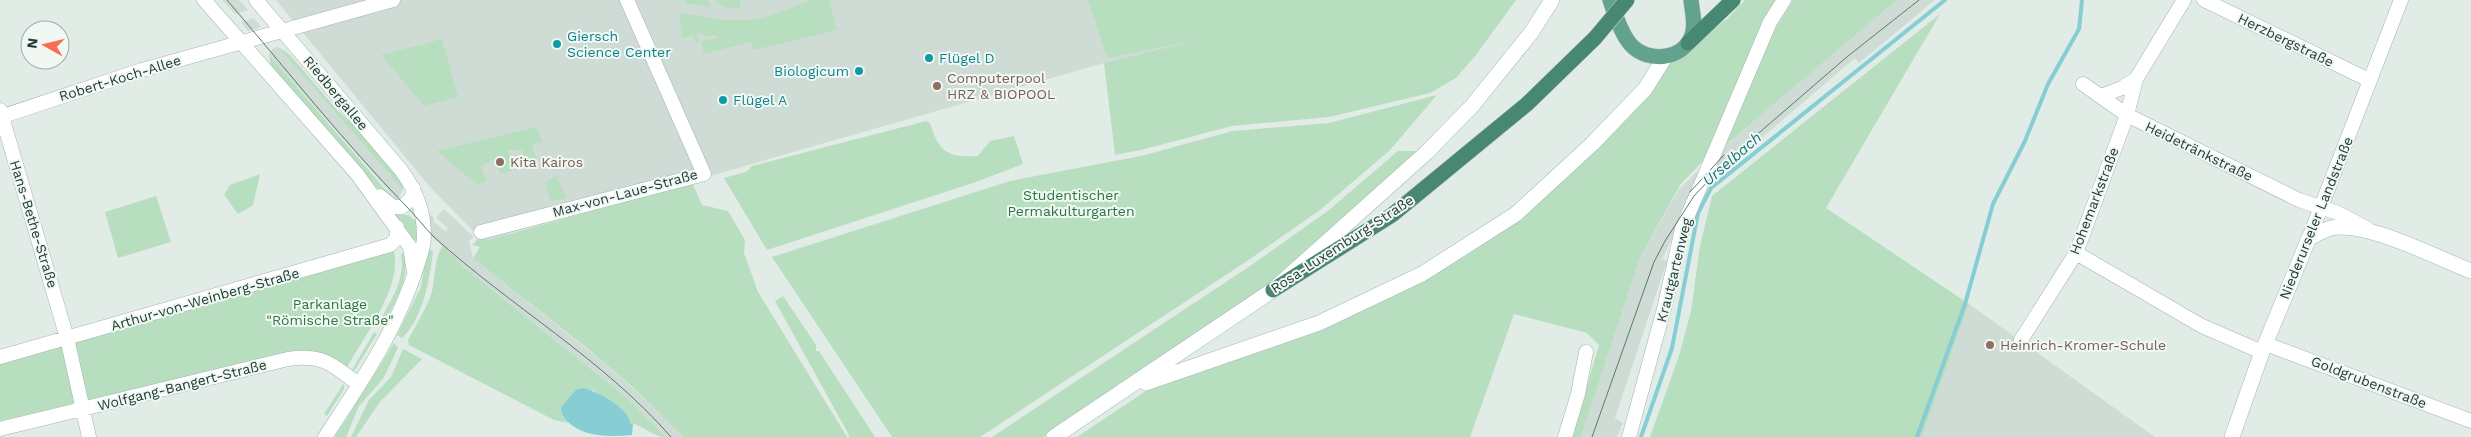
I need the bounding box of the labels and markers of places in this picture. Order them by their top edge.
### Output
place label: Giersch Science Center [567,28,671,60]
marker: Giersch Science Center [551,38,563,50]
place label: Flügel D [939,50,995,66]
marker: Flügel D [923,52,935,64]
place label: Biologicum [774,63,849,79]
marker: Biologicum [853,65,865,77]
place label: Computerpool HRZ & BIOPOOL [947,70,1055,102]
marker: Computerpool HRZ & BIOPOOL [931,80,943,92]
place label: Flügel A [733,92,787,108]
marker: Flügel A [717,94,729,106]
place label: Kita Kairos [510,154,583,170]
marker: Kita Kairos [494,156,506,168]
place label: Heinrich-Kromer-Schule [2000,337,2166,353]
marker: Heinrich-Kromer-Schule [1984,339,1996,351]

